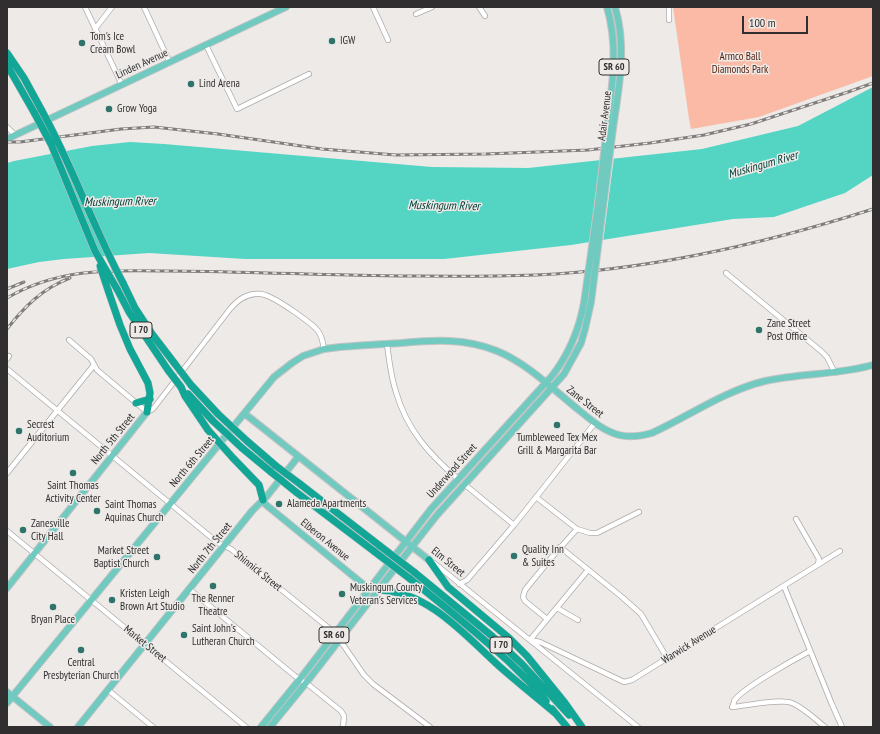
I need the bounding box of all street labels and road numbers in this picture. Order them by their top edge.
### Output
street label: Linden Avenue [114,46,170,82]
road number: SR 60 [599,59,629,75]
street label: Adair Avenue [595,90,615,142]
road number: I 70 [130,322,152,338]
street label: Zane Street [564,383,606,421]
street label: North 5th Street [88,411,138,467]
street label: North 6th Street [167,434,217,490]
street label: Underwood Street [424,441,480,501]
street label: Elberon Avenue [298,516,352,564]
street label: North 7th Street [185,520,235,576]
street label: Elm Street [428,544,468,580]
street label: Shinnick Street [232,548,284,594]
street label: Market Street [121,623,169,665]
street label: Warwick Avenue [659,623,719,667]
road number: SR 60 [319,627,349,643]
road number: I 70 [490,637,512,653]

